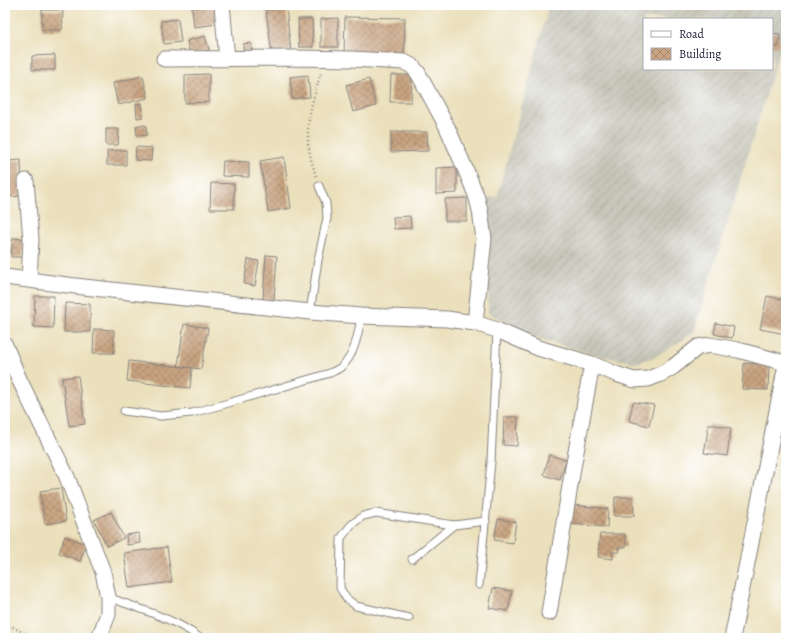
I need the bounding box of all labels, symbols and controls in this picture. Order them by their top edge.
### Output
legend [643,18,773,70]
text: Road [679,26,705,42]
text: Building [679,46,721,62]

